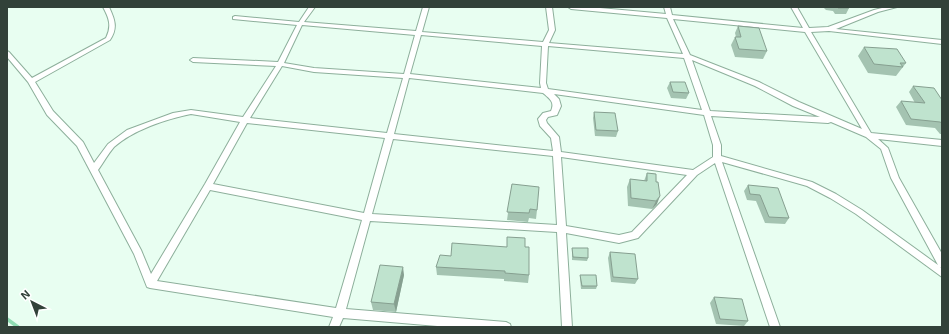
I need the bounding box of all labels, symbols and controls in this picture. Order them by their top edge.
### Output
north arrow [12,282,52,322]
text: N [18,287,32,302]

